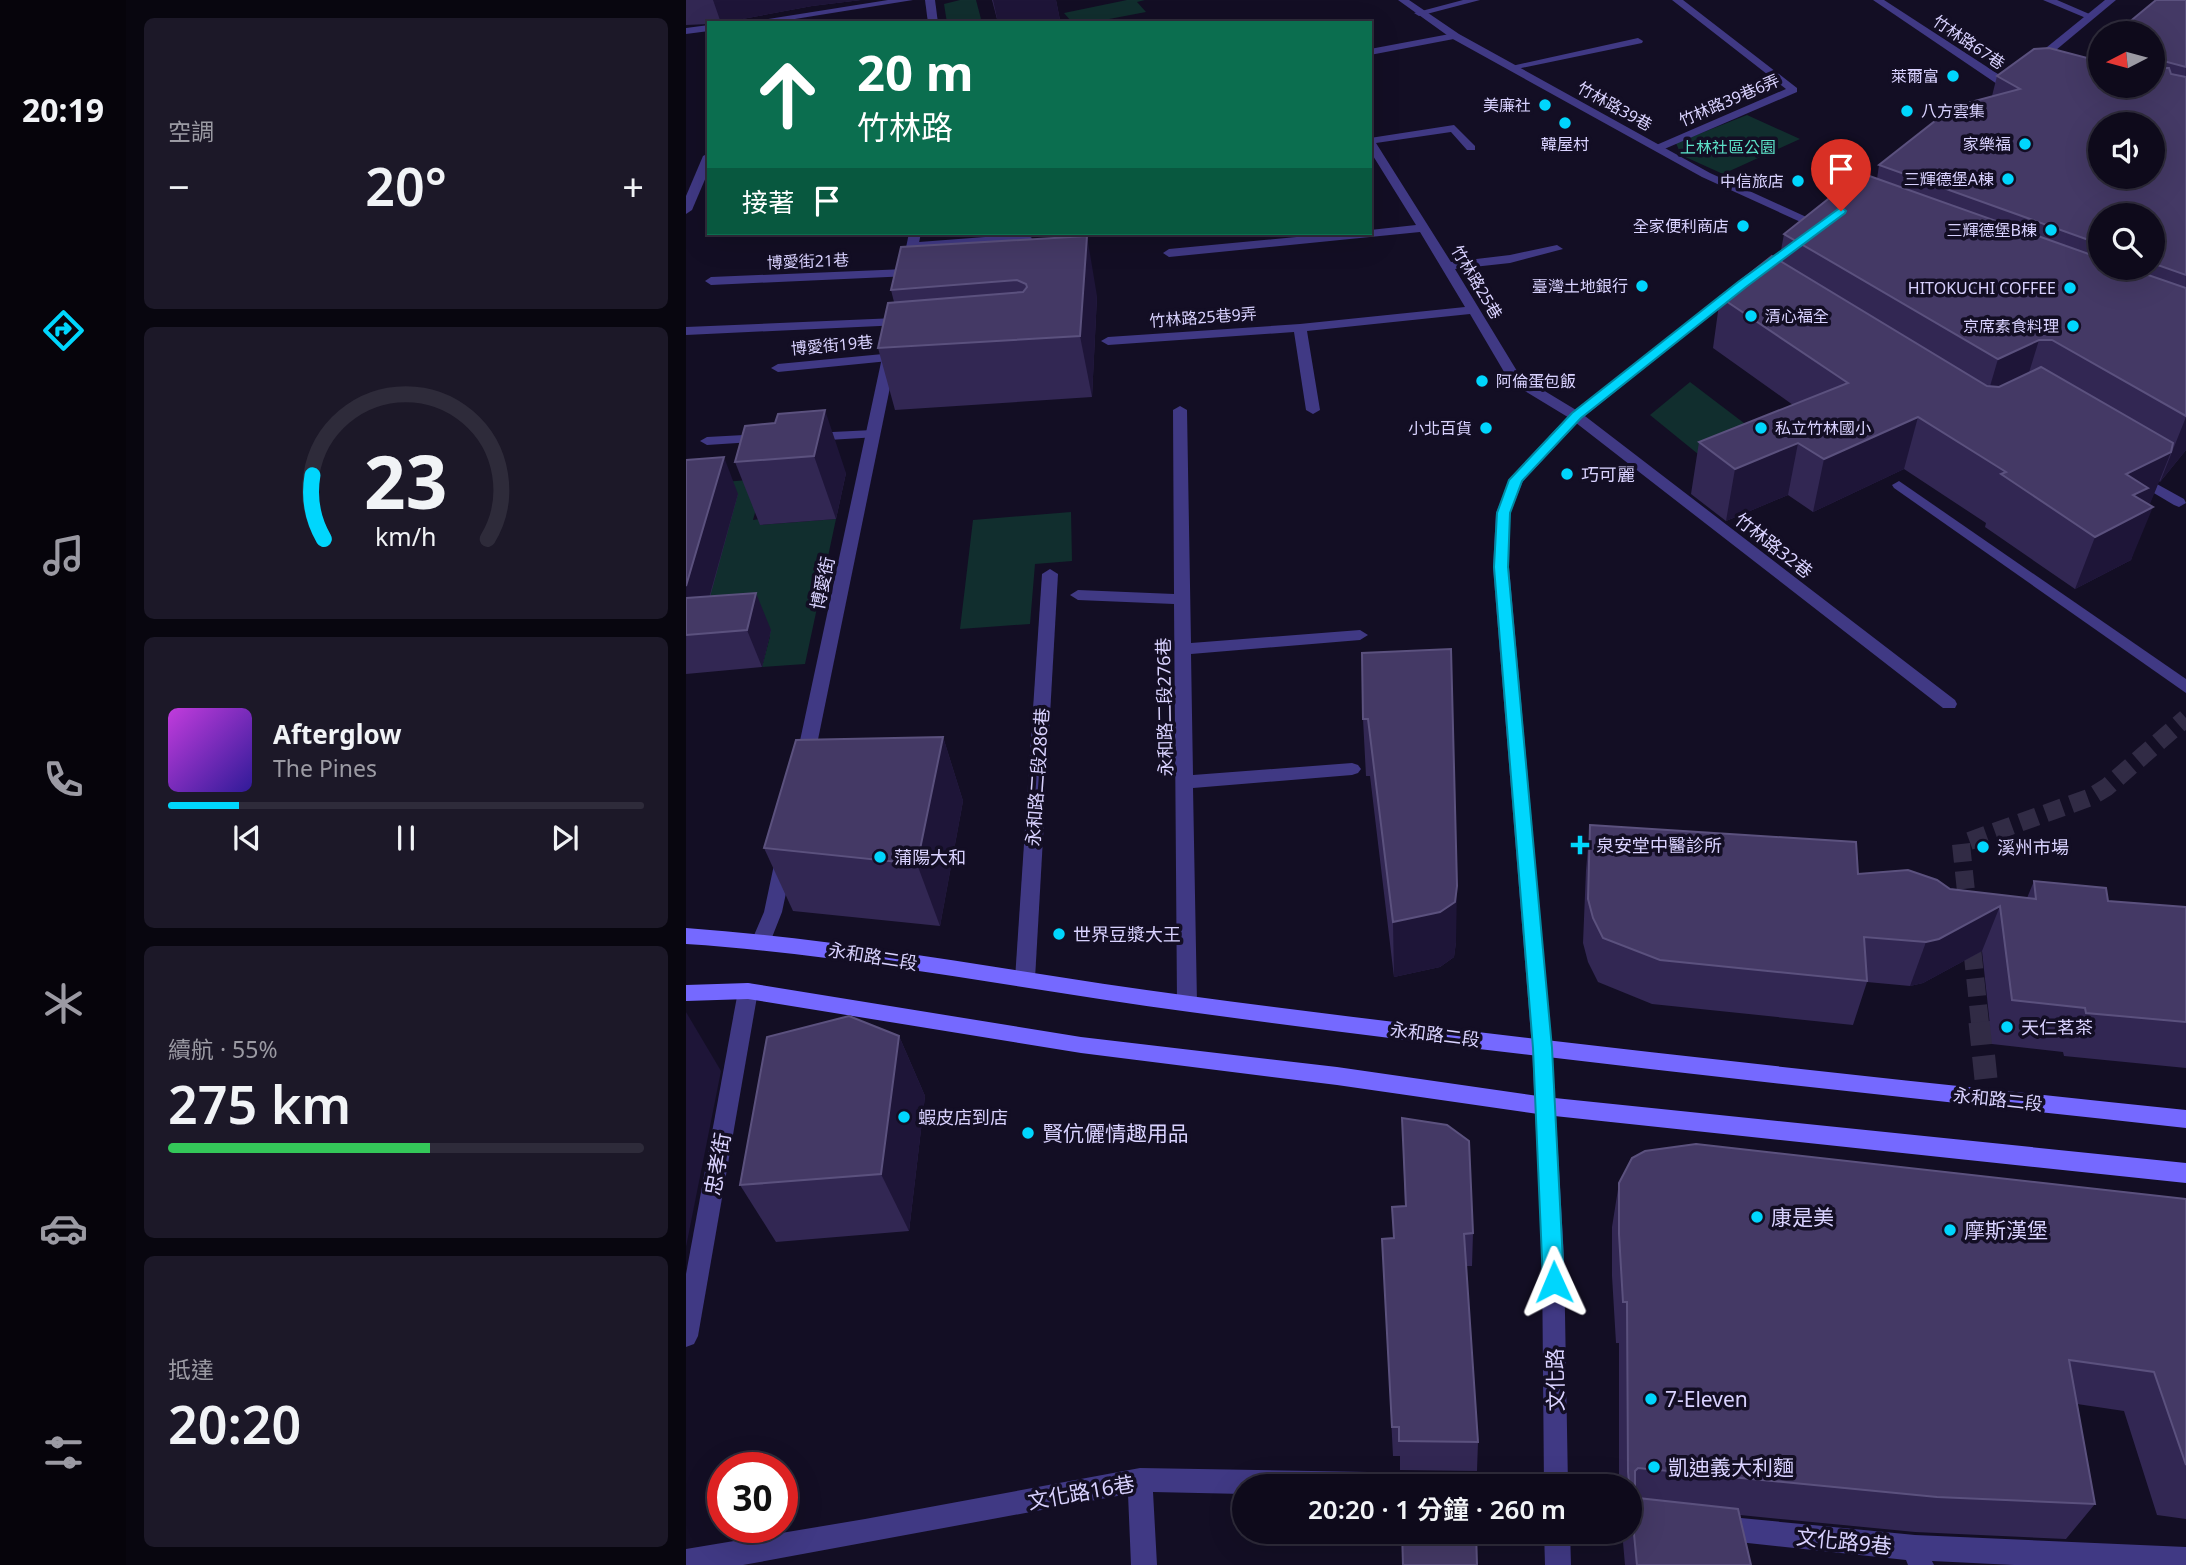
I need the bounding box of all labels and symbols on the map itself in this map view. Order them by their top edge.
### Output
street label: 竹林路67巷 [1929,10,2009,74]
north arrow [2088,21,2165,98]
place label: 萊爾富 [1891,65,1939,87]
marker: 萊爾富 [1945,68,1961,84]
street label: 竹林路39巷6弄 [1675,69,1783,131]
street label: 竹林路39巷 [1574,76,1656,136]
place label: 美廉社 [1483,94,1531,116]
marker: 美廉社 [1537,97,1553,113]
place label: 八方雲集 [1921,100,1985,122]
marker: 八方雲集 [1899,103,1915,119]
marker: 韓屋村 [1557,115,1573,131]
place label: 韓屋村 [1541,133,1589,155]
place label: 家樂福 [1963,133,2011,155]
park label: 上林社區公園 [1680,136,1776,158]
marker: 家樂福 [2017,136,2033,152]
pin [1811,139,1871,211]
place label: 三輝德堡A棟 [1904,168,1994,190]
place label: 中信旅店 [1720,170,1784,192]
marker: 三輝德堡A棟 [2000,171,2016,187]
marker: 中信旅店 [1790,173,1806,189]
place label: 全家便利商店 [1633,215,1729,237]
marker: 全家便利商店 [1735,218,1751,234]
place label: 三輝德堡B棟 [1947,219,2037,241]
marker: 三輝德堡B棟 [2043,222,2059,238]
street label: 竹林路25巷 [1446,241,1508,323]
street label: 博愛街21巷 [766,249,850,273]
place label: 臺灣土地銀行 [1532,275,1628,297]
place label: HITOKUCHI COFFEE [1908,277,2056,299]
marker: 臺灣土地銀行 [1634,278,1650,294]
marker: HITOKUCHI COFFEE [2062,280,2078,296]
street label: 竹林路25巷9弄 [1149,302,1257,332]
place label: 清心福全 [1765,305,1829,327]
marker: 清心福全 [1743,308,1759,324]
place label: 京席素食料理 [1963,315,2059,337]
marker: 京席素食料理 [2065,318,2081,334]
street label: 博愛街19巷 [790,330,874,360]
place label: 阿倫蛋包飯 [1496,370,1576,392]
marker: 阿倫蛋包飯 [1474,373,1490,389]
place label: 小北百貨 [1408,417,1472,439]
place label: 私立竹林國小 [1775,417,1871,439]
marker: 小北百貨 [1478,420,1494,436]
marker: 私立竹林國小 [1753,420,1769,436]
place label: 巧可麗 [1581,462,1635,486]
marker: 巧可麗 [1559,466,1575,482]
street label: 竹林路32巷 [1730,507,1818,583]
street label: 博愛街 [805,554,839,612]
street label: 永和路二段276巷 [1151,637,1177,777]
street label: 永和路二段286巷 [1020,707,1054,847]
place label: 泉安堂中醫診所 [1596,833,1722,857]
marker: 泉安堂中醫診所 [1570,835,1590,855]
place label: 溪州市場 [1997,835,2069,859]
marker: 溪州市場 [1975,839,1991,855]
place label: 蒲陽大和 [894,845,966,869]
marker: 蒲陽大和 [872,849,888,865]
place label: 世界豆漿大王 [1073,922,1181,946]
marker: 世界豆漿大王 [1051,926,1067,942]
street label: 永和路二段 [827,937,919,975]
place label: 天仁茗茶 [2021,1015,2093,1039]
street label: 永和路二段 [1389,1017,1481,1051]
marker: 天仁茗茶 [1999,1019,2015,1035]
street label: 永和路二段 [1952,1082,2044,1116]
place label: 蝦皮店到店 [918,1105,1008,1129]
marker: 蝦皮店到店 [896,1109,912,1125]
place label: 賢伉儷情趣用品 [1042,1119,1189,1147]
marker: 賢伉儷情趣用品 [1020,1125,1036,1141]
street label: 忠孝街 [698,1131,736,1197]
place label: 康是美 [1771,1203,1834,1231]
marker: 康是美 [1749,1209,1765,1225]
place label: 摩斯漢堡 [1964,1216,2048,1244]
marker: 摩斯漢堡 [1942,1222,1958,1238]
position arrow [1517,1245,1591,1319]
street label: 文化路 [1540,1348,1570,1412]
place label: 7-Eleven [1665,1385,1748,1413]
marker: 7-Eleven [1643,1391,1659,1407]
speed limit sign: 30 [707,1452,798,1543]
place label: 凱迪義大利麵 [1668,1453,1794,1481]
marker: 凱迪義大利麵 [1646,1459,1662,1475]
street label: 文化路16巷 [1025,1469,1137,1515]
street label: 文化路9巷 [1795,1522,1893,1560]

